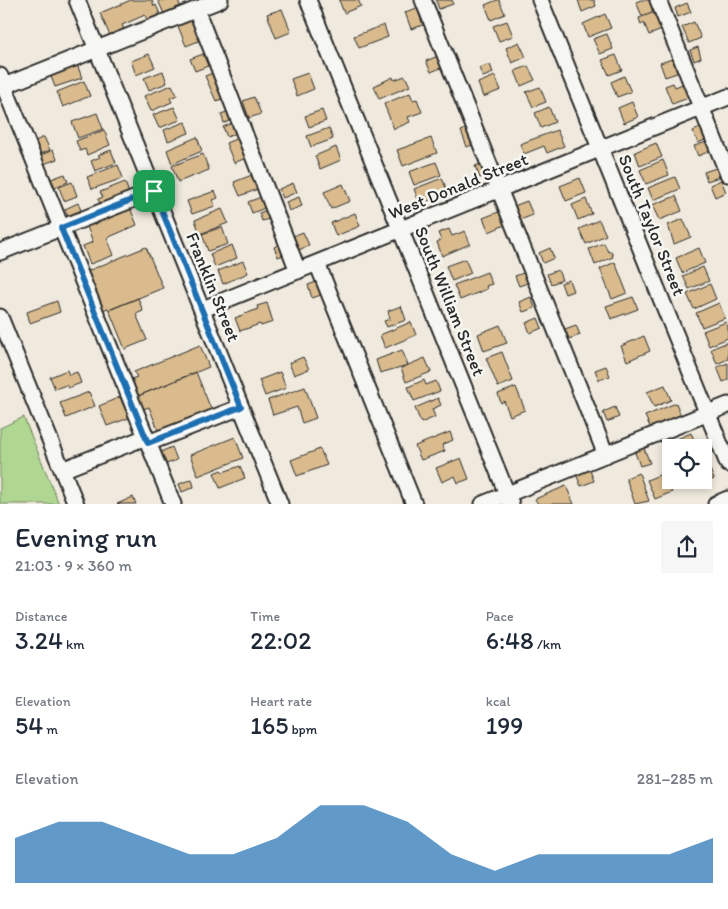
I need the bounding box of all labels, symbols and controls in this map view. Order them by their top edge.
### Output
street label: West Donald Street [385,148,531,224]
street label: South Taylor Street [614,151,690,299]
pin [133,170,175,212]
icon: arrive [140,177,168,205]
street label: South William Street [410,223,490,379]
street label: Franklin Street [181,229,245,345]
map controls [662,439,712,489]
button: locate [662,439,712,489]
text: Evening run [15,520,157,554]
button: share [661,521,713,573]
text: 21:03 · 9 × 360 m [15,556,132,575]
text: Distance [15,608,67,625]
text: Time [250,608,280,625]
text: Pace [486,608,514,625]
text: 3.24 [15,625,63,655]
text: 22:02 [250,625,311,655]
text: 6:48 [486,625,534,655]
text: km [63,636,85,653]
text: /km [534,636,561,653]
text: Elevation [15,693,71,710]
text: Heart rate [250,693,312,710]
text: kcal [486,693,511,710]
text: 54 [15,710,43,740]
text: 165 [250,710,288,740]
text: 199 [486,710,523,740]
text: m [43,721,58,738]
text: bpm [288,721,317,738]
text: Elevation [15,769,79,788]
text: 281–285 m [637,769,713,788]

